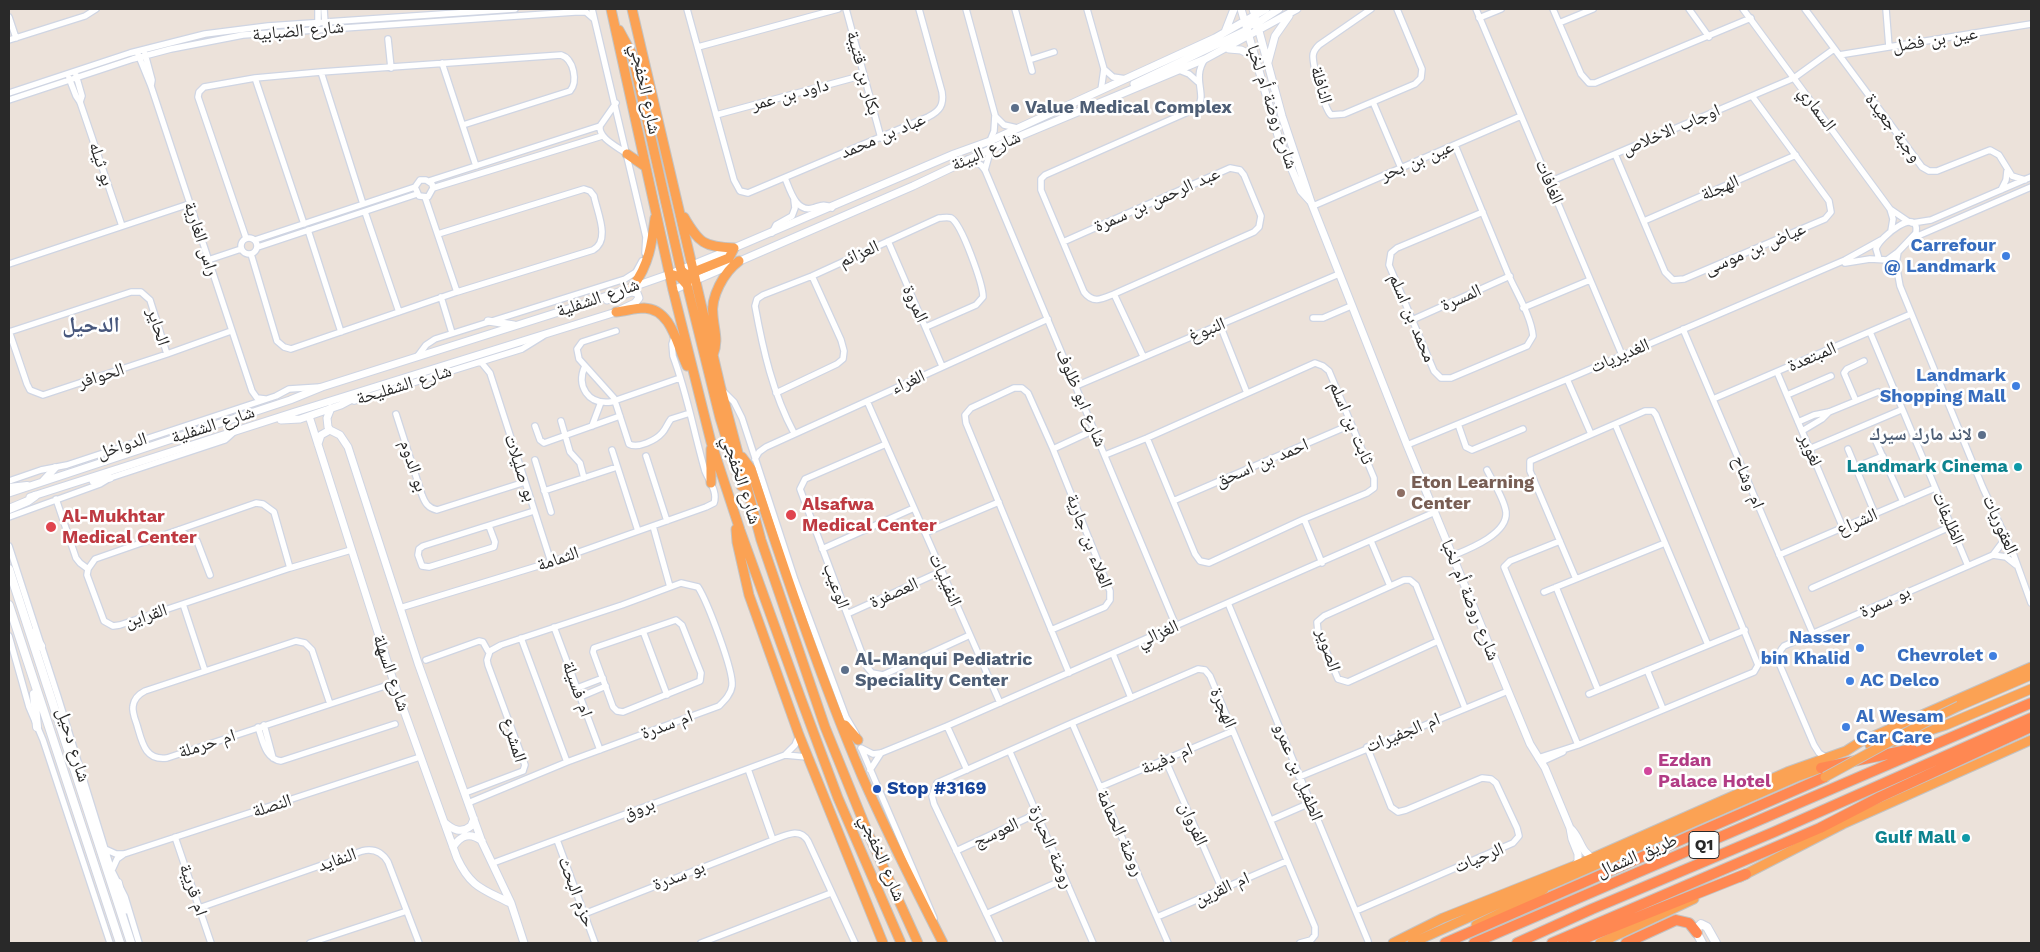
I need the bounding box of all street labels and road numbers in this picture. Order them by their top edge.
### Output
street label: شارع الضبابية [251,16,345,46]
street label: عين بن فضل [1891,23,1979,57]
street label: بكار بن قتيبة [841,28,885,118]
street label: شارع الخفجي [625,42,665,136]
street label: شارع روضة أم لخبا [1242,42,1302,172]
street label: النافلة [1305,64,1337,106]
street label: داود بن عمر [749,74,831,116]
street label: السماري [1794,82,1840,136]
street label: وجبة جعيدة [1860,89,1926,167]
street label: اوجاب الاخلاص [1619,100,1723,160]
street label: عباد بن محمد [837,108,929,164]
street label: شارع البيئة [948,126,1024,176]
street label: عين بن بحر [1377,136,1457,186]
street label: بو ثيله [84,139,118,189]
street label: الغافات [1530,157,1568,207]
street label: عبد الرحمن بن سمرة [1091,163,1223,237]
street label: الهجلة [1698,170,1742,206]
street label: راس الغارية [179,199,223,279]
street label: عياض بن موسى [1701,218,1809,280]
street label: العزائم [836,236,882,272]
street label: محمد بن اسلم [1384,271,1440,365]
street label: شارع الشفلية [554,274,642,322]
street label: المسرة [1437,280,1485,316]
street label: المروة [897,282,933,326]
street label: الحاير [142,306,174,348]
street label: النبوغ [1185,313,1229,347]
street label: الغديريات [1587,334,1653,378]
street label: المبتعدة [1784,337,1840,377]
street label: شارع ابو ظلوف [1051,346,1111,450]
street label: الحوافر [75,358,127,394]
street label: شارع الشفليحة [354,360,454,410]
street label: الغراء [888,365,928,399]
street label: ثابت بن اسلم [1324,378,1378,468]
street label: شارع الشفلية [169,401,257,449]
street label: الدواخل [94,428,150,464]
street label: لغوير [1794,431,1826,469]
street label: بو صليلات [499,432,541,504]
street label: شارع الخفجي [717,433,765,527]
street label: احمد بن اسحق [1212,434,1312,492]
street label: بو الدوم [394,437,432,495]
street label: ام وشاح [1727,452,1769,512]
street label: الظليفات [1927,488,1969,548]
street label: العلاء بن جارية [1061,491,1117,591]
street label: العقوريات [1977,492,2023,558]
street label: الشراع [1833,504,1881,540]
street label: شارع روضة أم لخبا [1436,536,1504,664]
street label: الثمامة [534,542,582,576]
street label: النفيليات [924,550,966,610]
street label: الوعيب [818,560,854,612]
street label: العصفرة [866,573,922,613]
street label: بو سمرة [1856,581,1914,623]
street label: القراين [122,599,170,633]
street label: الغزالي [1134,615,1182,653]
street label: الصوير [1311,626,1345,674]
street label: شارع السهلة [368,632,414,714]
street label: ام فسيلة [557,658,597,720]
street label: الهجرة [1205,685,1241,731]
street label: شارع دحيل [52,705,94,785]
street label: ام سدرة [638,706,696,744]
street label: ام الجفيرات [1363,708,1443,758]
street label: المشرع [497,715,531,765]
street label: الطفيل بن عمرو [1269,720,1327,824]
street label: ام حرملة [176,725,238,763]
street label: ام دفينة [1138,738,1196,780]
street label: روضة الحمامة [1091,786,1149,880]
street label: النصلة [250,790,294,822]
street label: بروق [620,793,658,825]
street label: الفروان [1174,799,1212,849]
street label: روضة الحبارة [1024,802,1078,892]
street label: شارع الخفجي [854,812,910,904]
street label: العوسج [970,813,1022,853]
street label: طريق الشمال [1593,829,1681,883]
road number: Q1 [1689,832,1719,858]
street label: الرحيات [1451,838,1507,878]
street label: النفايد [315,843,359,877]
street label: حزم البحث [553,854,599,930]
street label: بو سدرة [650,856,708,896]
street label: ام قريبة [174,861,212,919]
street label: ام القرين [1191,867,1253,911]

